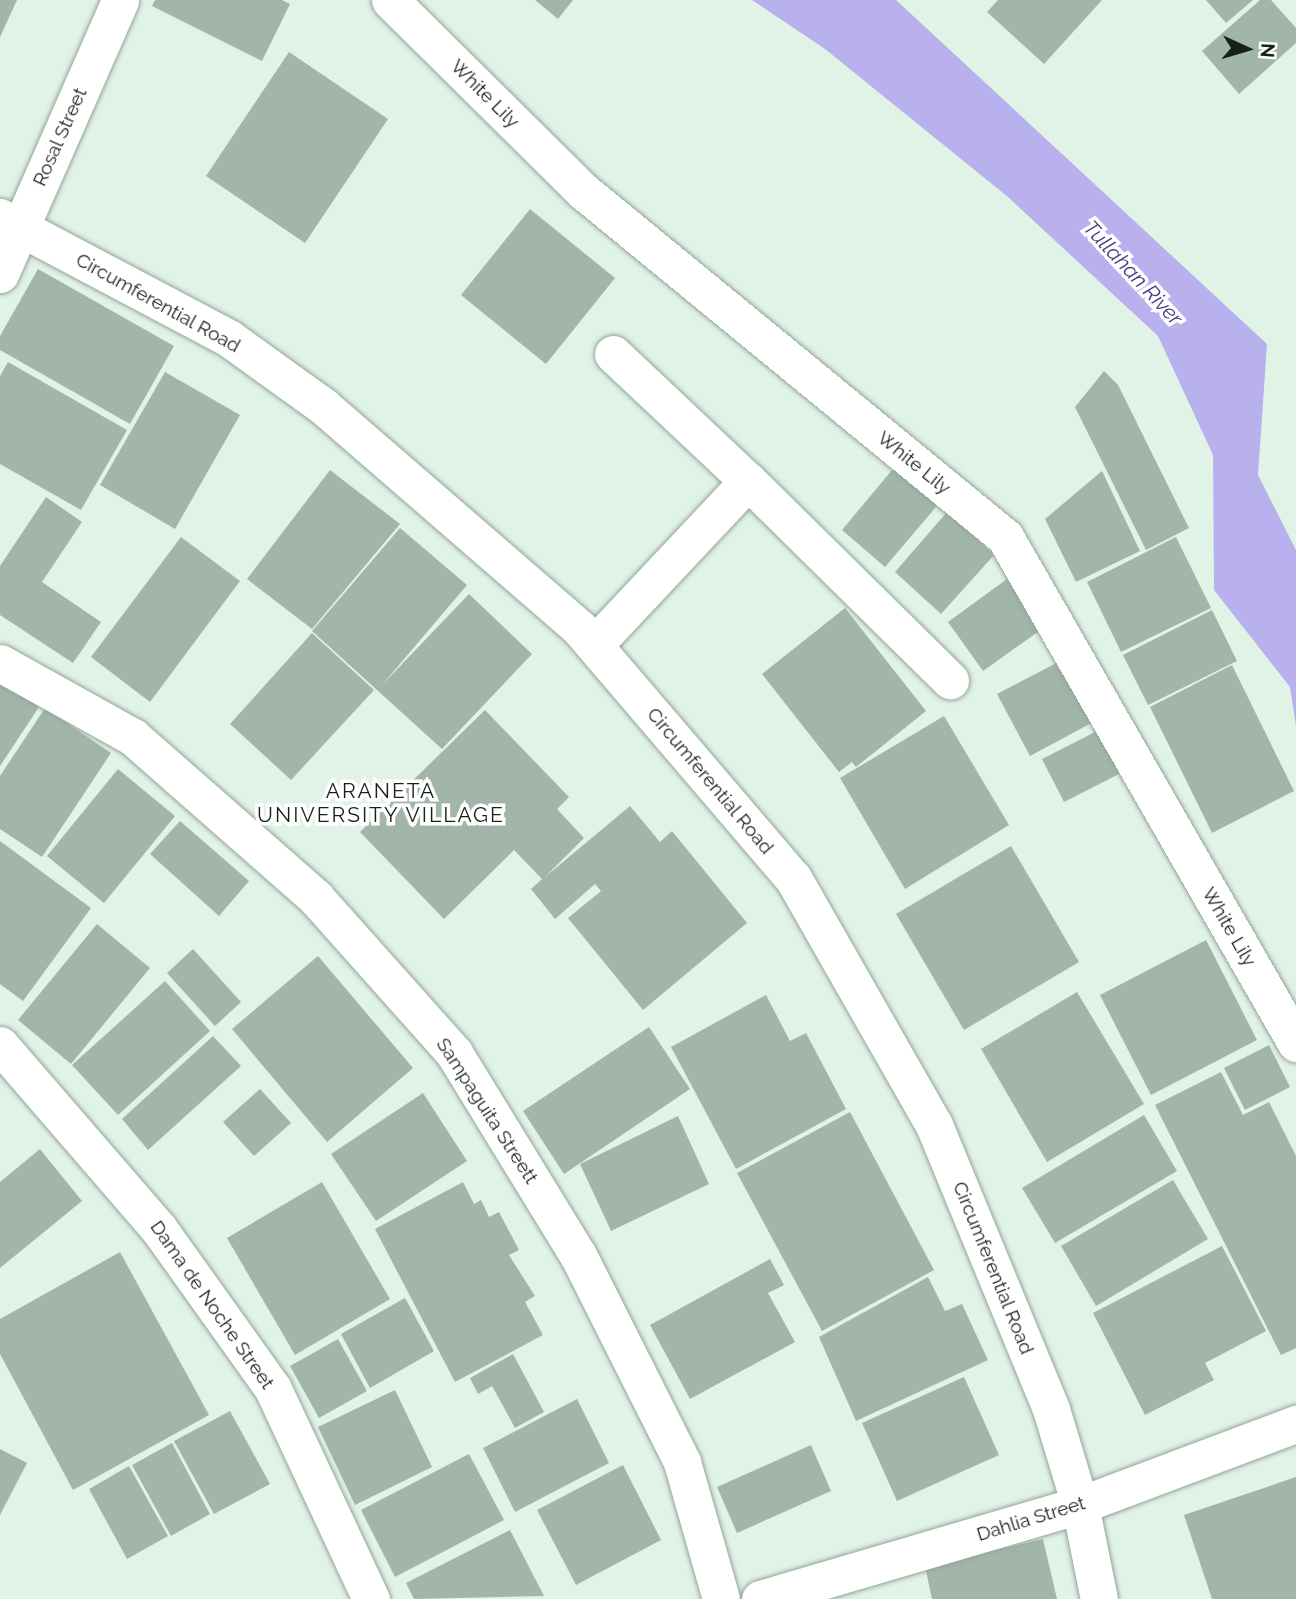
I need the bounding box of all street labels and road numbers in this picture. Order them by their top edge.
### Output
street label: White Lily [446,55,524,133]
street label: Rosal Street [28,84,92,190]
street label: Circumferential Road [72,248,244,358]
street label: White Lily [873,427,955,499]
street label: Circumferential Road [642,703,778,859]
street label: White Lily [1197,883,1261,971]
street label: Sampaguita Streett [431,1034,543,1188]
street label: Circumferential Road [948,1178,1038,1358]
street label: Dama de Noche Street [145,1216,279,1394]
street label: Dahlia Street [974,1492,1088,1546]

